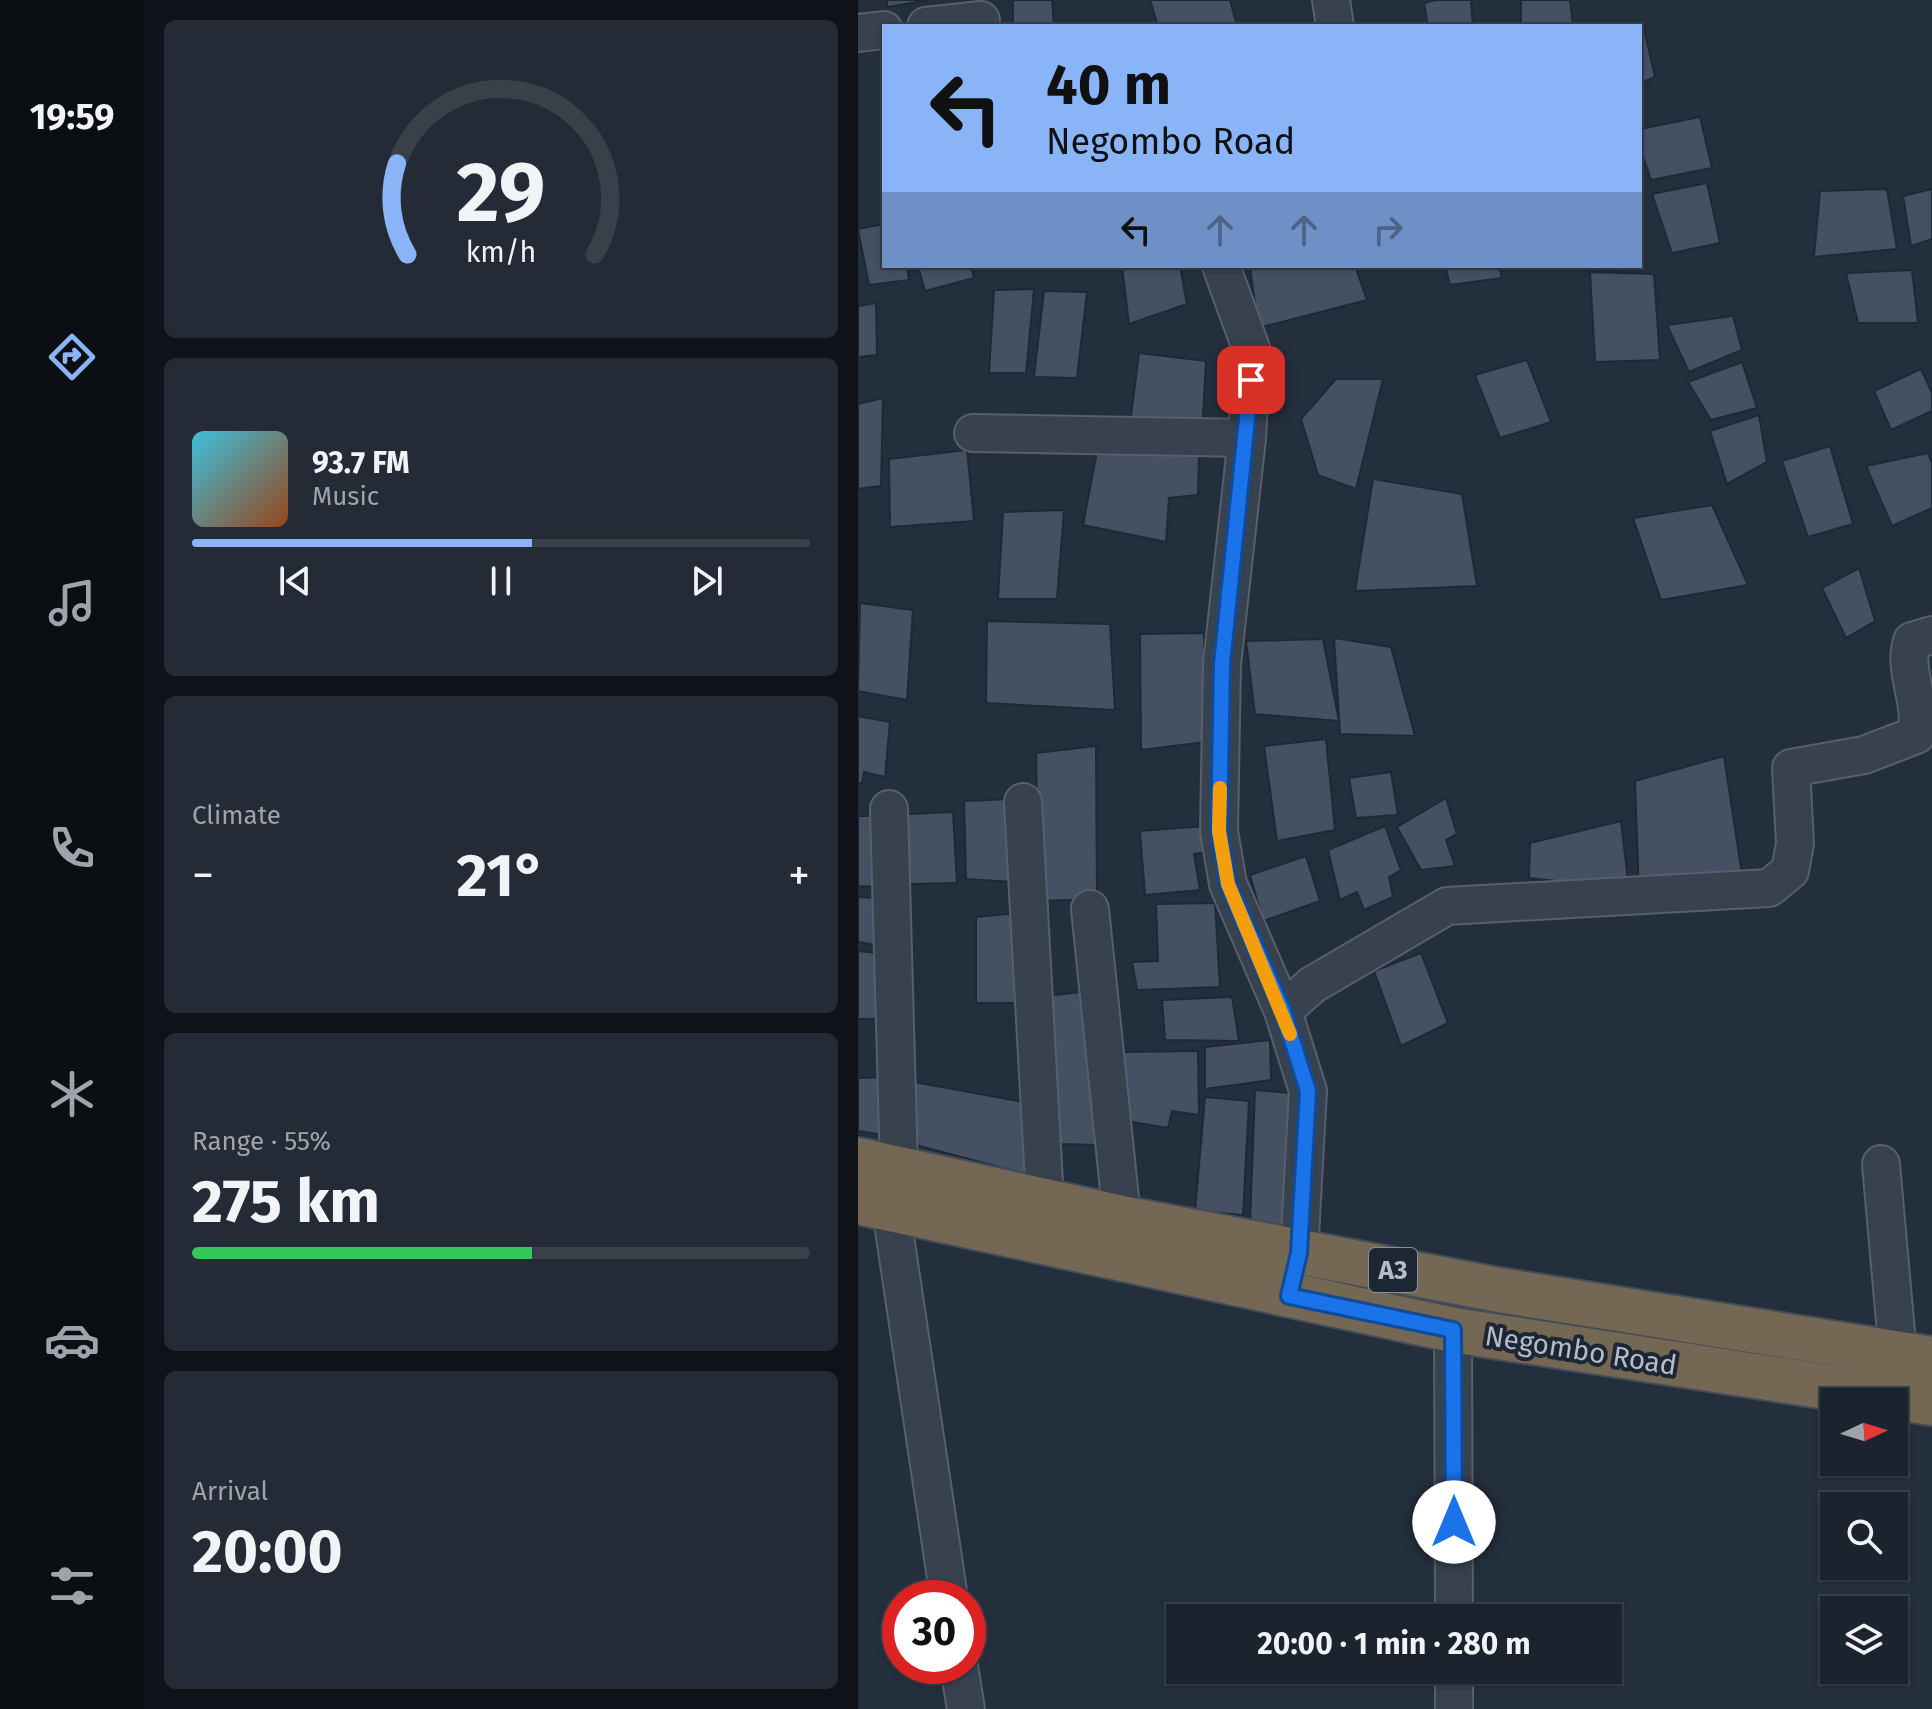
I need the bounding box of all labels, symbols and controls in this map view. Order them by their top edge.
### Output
text: 40 m [1046,52,1171,119]
icon: left [914,56,1018,160]
text: 19:59 [30,95,114,139]
text: Negombo Road [1046,120,1295,164]
text: 29 [457,142,545,242]
icon: left [1114,208,1158,252]
icon: ahead [1198,208,1242,252]
icon: ahead [1282,208,1326,252]
icon: right [1366,208,1410,252]
text: km/h [466,235,536,270]
icon: directions [44,329,100,385]
pin [1217,346,1285,414]
icon: arrive [1229,358,1273,402]
text: 93.7 FM [312,445,410,481]
text: Music [312,481,379,512]
icon: previous [273,559,317,603]
icon: pause [479,559,523,603]
icon: next [685,559,729,603]
icon: music [44,575,100,631]
text: Climate [192,800,281,831]
icon: phone [44,820,100,876]
text: 21° [457,840,545,912]
text: − [192,849,214,902]
text: + [788,849,810,902]
icon: climate [44,1066,100,1122]
text: Range · 55% [192,1126,331,1157]
text: 275 km [192,1166,380,1238]
road number: A3 [1369,1248,1417,1292]
icon: car [44,1312,100,1368]
street label: Negombo Road [1483,1319,1679,1382]
north arrow [1820,1388,1908,1476]
map controls [1820,1388,1908,1684]
text: Arrival [192,1476,268,1507]
position arrow [1412,1480,1496,1564]
button: search [1820,1492,1908,1580]
text: 20:00 [192,1516,343,1588]
icon: filters [44,1558,100,1614]
speed limit sign: 30 [882,1580,986,1684]
button: layers [1820,1596,1908,1684]
text: 20:00 · 1 min · 280 m [1257,1626,1531,1662]

